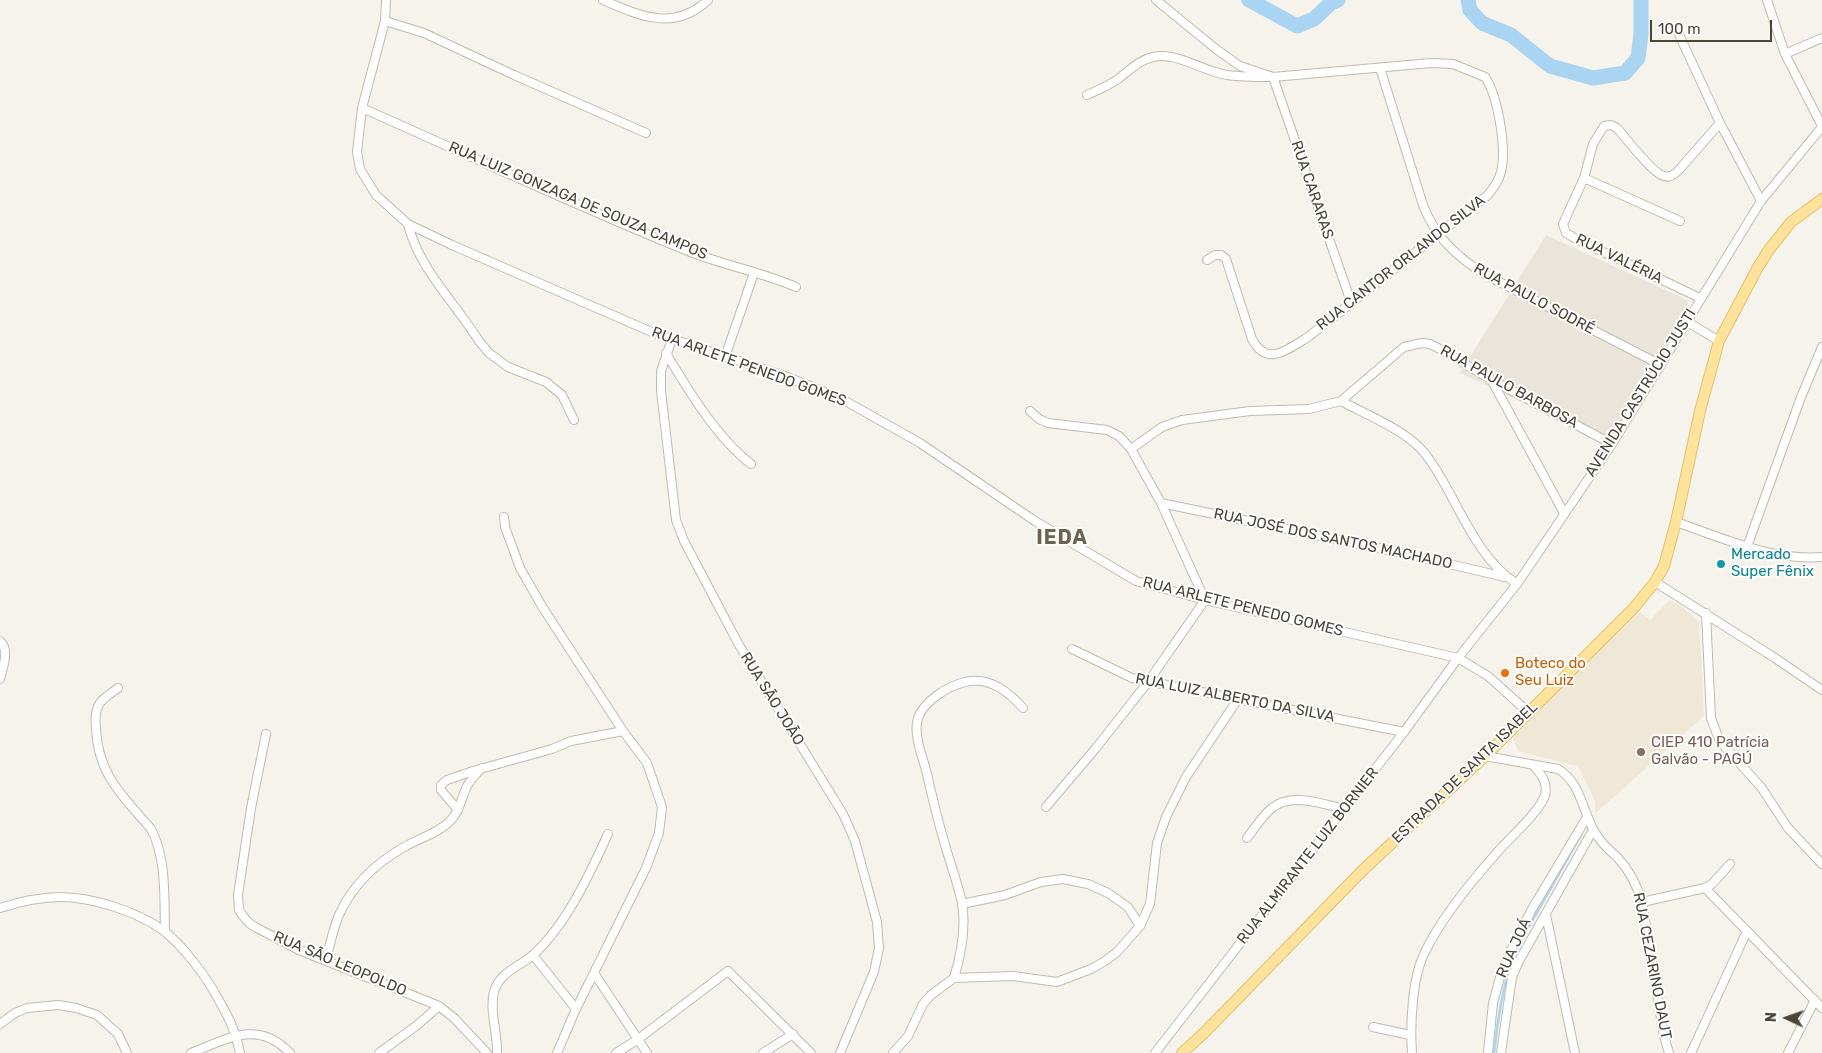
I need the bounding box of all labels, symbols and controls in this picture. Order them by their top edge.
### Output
scale bar [1652,10,1774,42]
text: 100 m [1658,20,1700,38]
street label: RUA LUIZ GONZAGA DE SOUZA CAMPOS [446,138,710,264]
street label: RUA CARARAS [1287,139,1337,241]
street label: RUA CANTOR ORLANDO SILVA [1313,192,1489,334]
street label: RUA VALÉRIA [1573,230,1665,288]
street label: RUA PAULO SODRÉ [1471,260,1597,338]
street label: AVENIDA CASTRÚCIO JUSTI [1582,306,1700,480]
street label: RUA ARLETE PENEDO GOMES [649,323,849,411]
street label: RUA PAULO BARBOSA [1437,342,1581,432]
street label: RUA JOSÉ DOS SANTOS MACHADO [1212,505,1454,573]
district label: IEDA [1036,526,1088,550]
place label: Mercado Super Fênix [1731,546,1814,581]
marker: Mercado Super Fênix [1715,558,1727,570]
street label: RUA ARLETE PENEDO GOMES [1141,573,1345,641]
street label: RUA SÃO JOÃO [736,649,808,749]
place label: Boteco do Seu Luiz [1515,655,1586,690]
marker: Boteco do Seu Luiz [1499,667,1511,679]
street label: RUA LUIZ ALBERTO DA SILVA [1134,670,1336,726]
street label: ESTRADA DE SANTA ISABEL [1388,699,1542,847]
place label: CIEP 410 Patrícia Galvão - PAGÚ [1651,734,1769,769]
marker: CIEP 410 Patrícia Galvão - PAGÚ [1635,746,1647,758]
street label: RUA ALMIRANTE LUIZ BORNIER [1233,764,1383,948]
street label: RUA CEZARINO DAUT [1629,891,1675,1041]
street label: RUA JOÁ [1493,915,1535,981]
street label: RUA SÃO LEOPOLDO [271,928,409,1000]
north arrow [1762,993,1812,1043]
text: N [1763,1012,1780,1023]

